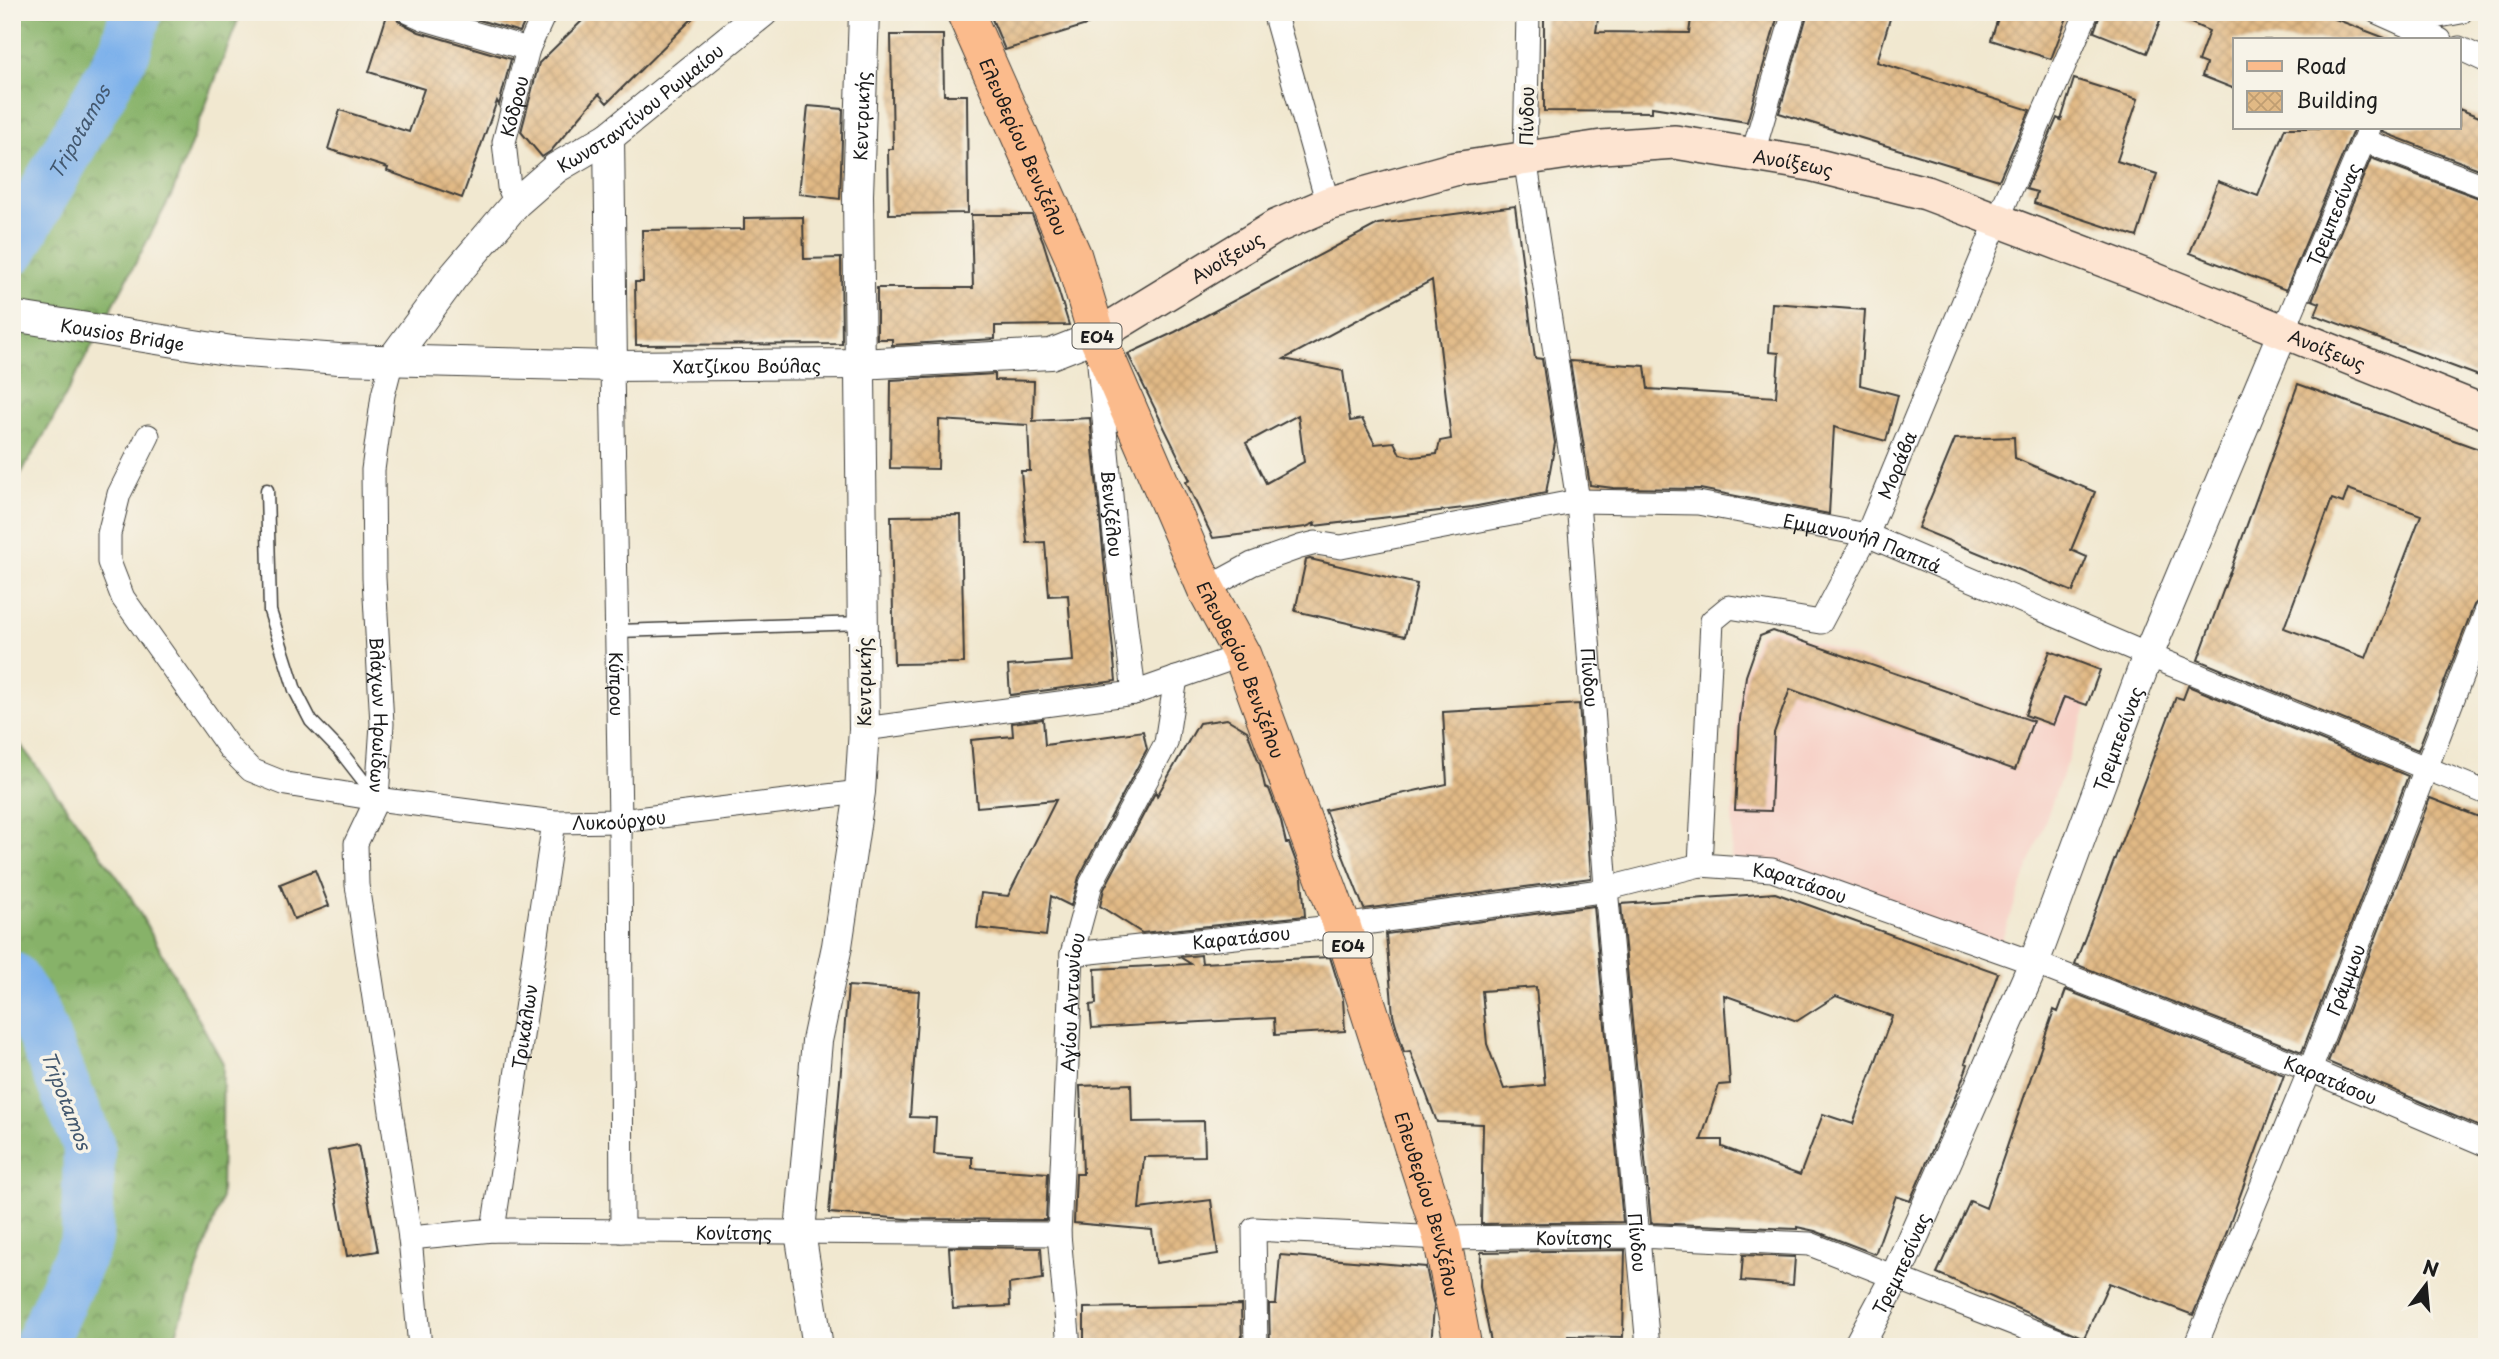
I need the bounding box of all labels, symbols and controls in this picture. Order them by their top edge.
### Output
street label: Κωνσταντίνου Ρωμαίου [551,36,729,178]
legend [2233,38,2460,130]
text: Road [2296,49,2347,81]
street label: Ελευθερίου Βενιζέλου [973,53,1076,239]
street label: Κεντρικής [846,71,876,161]
street label: Κόδρου [492,72,534,139]
water label: Tripotamos [41,78,117,184]
text: Building [2296,83,2378,115]
street label: Πίνδου [1512,86,1540,146]
street label: Ανοίξεως [1751,141,1836,183]
street label: Τρεμπεσίνας [2299,158,2366,270]
street label: Ανοίξεως [1185,224,1268,289]
street label: Kousios Bridge [59,310,187,357]
street label: Ανοίξεως [2285,321,2370,377]
road number: ΕΟ4 [1072,324,1122,348]
street label: Χατζίκου Βούλας [673,351,821,379]
street label: Μοράβα [1870,426,1922,503]
street label: Βενιζέλου [1095,469,1131,558]
street label: Εμμανουήλ Παππά [1781,506,1946,579]
street label: Ελευθερίου Βενιζέλου [1191,577,1292,762]
street label: Βλάχων Ηρωίδων [364,636,396,794]
street label: Κεντρικής [850,637,877,727]
street label: Πίνδου [1575,647,1606,708]
street label: Κύπρου [604,652,632,716]
street label: Τρεμπεσίνας [2085,682,2149,795]
street label: Λυκούργου [572,802,667,835]
street label: Καρατάσου [1752,855,1851,909]
street label: Καρατάσου [1191,918,1292,955]
street label: Αγίου Αντωνίου [1053,929,1091,1072]
road number: ΕΟ4 [1324,932,1372,958]
street label: Γράμμου [2319,940,2371,1019]
street label: Τρικάλων [504,982,543,1071]
water label: Tripotamos [35,1047,99,1155]
street label: Καρατάσου [2280,1048,2382,1111]
street label: Ελευθερίου Βενιζέλου [1389,1108,1466,1299]
street label: Τρεμπεσίνας [1865,1208,1936,1319]
street label: Πίνδου [1622,1212,1655,1273]
street label: Κονίτσης [695,1218,772,1245]
street label: Κονίτσης [1535,1223,1612,1251]
north arrow [2390,1250,2460,1320]
text: N [2420,1252,2442,1283]

